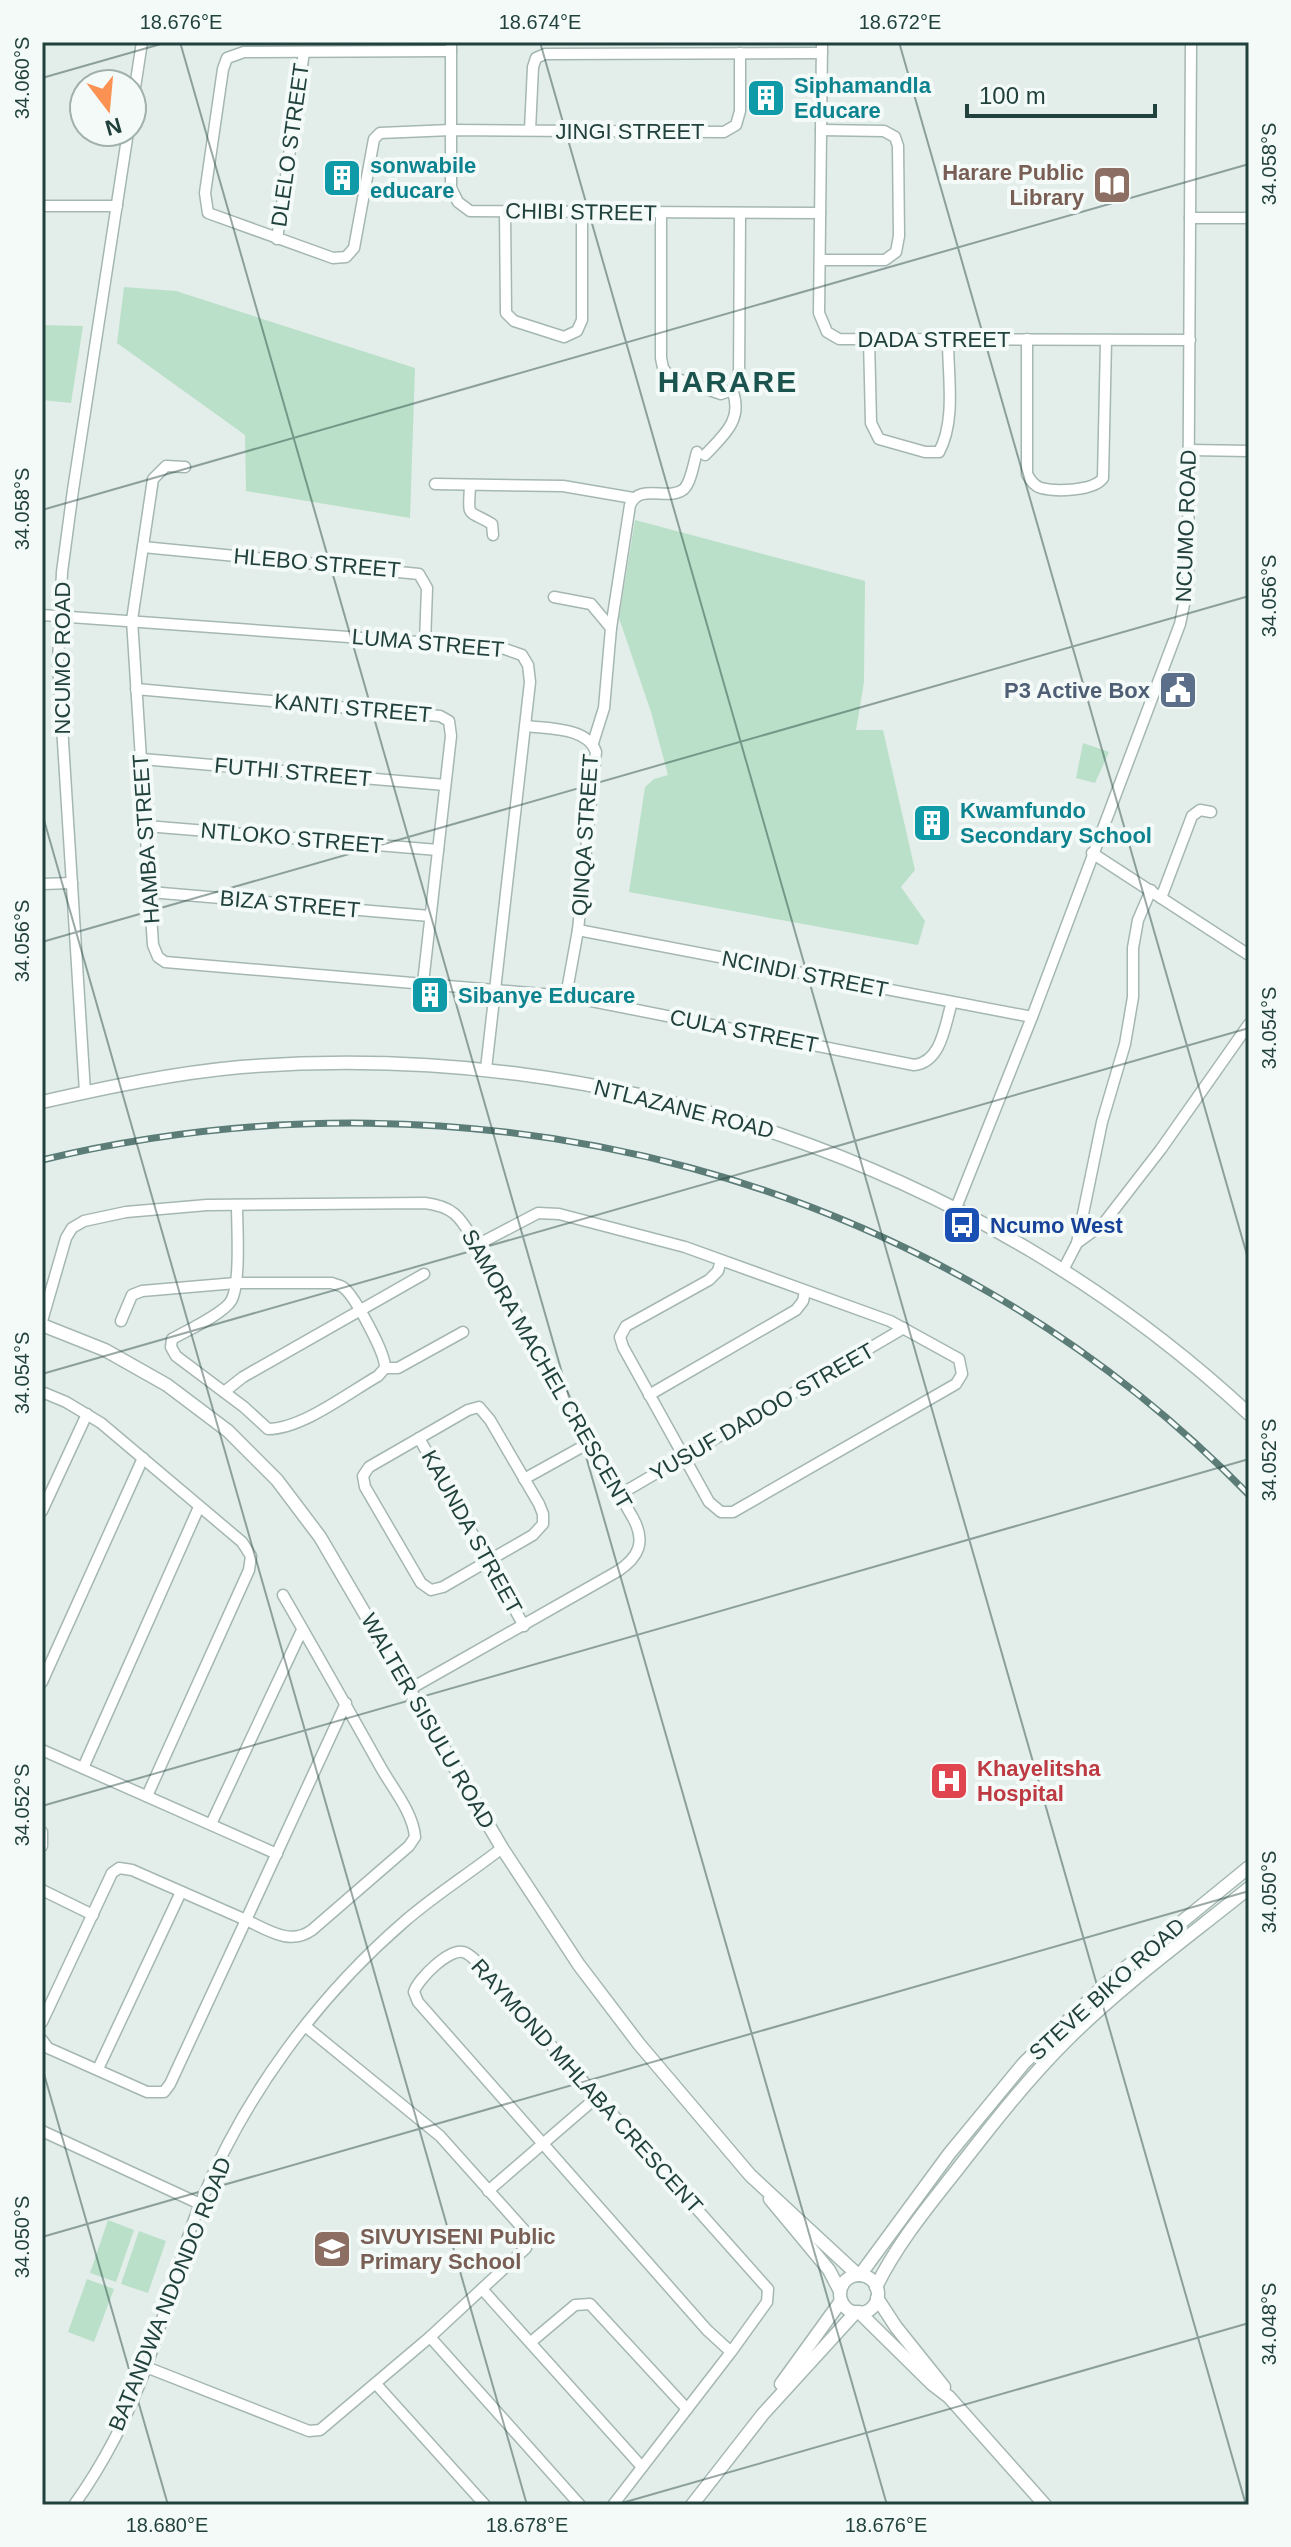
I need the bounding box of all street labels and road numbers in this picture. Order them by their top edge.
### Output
street label: DLELO STREET [266,62,314,228]
street label: JINGI STREET [555,119,705,144]
street label: CHIBI STREET [505,198,657,226]
street label: DADA STREET [858,327,1010,352]
street label: NCUMO ROAD [1171,449,1201,603]
street label: HLEBO STREET [232,543,402,583]
street label: NCUMO ROAD [50,582,75,734]
street label: LUMA STREET [351,624,505,662]
street label: KANTI STREET [273,689,433,727]
street label: HAMBA STREET [128,753,164,925]
street label: FUTHI STREET [213,753,373,791]
street label: QINQA STREET [567,753,603,917]
street label: NTLOKO STREET [200,818,384,858]
street label: BIZA STREET [219,885,361,923]
street label: NCINDI STREET [720,946,890,1002]
street label: CULA STREET [668,1004,820,1058]
street label: NTLAZANE ROAD [591,1075,777,1143]
street label: SAMORA MACHEL CRESCENT [457,1225,637,1513]
street label: YUSUF DADOO STREET [646,1338,878,1486]
street label: KAUNDA STREET [417,1446,527,1618]
street label: WALTER SISULU ROAD [356,1609,500,1833]
street label: STEVE BIKO ROAD [1024,1913,1190,2065]
street label: RAYMOND MHLABA CRESCENT [466,1954,708,2218]
street label: BATANDWA NDONDO ROAD [104,2154,236,2434]

